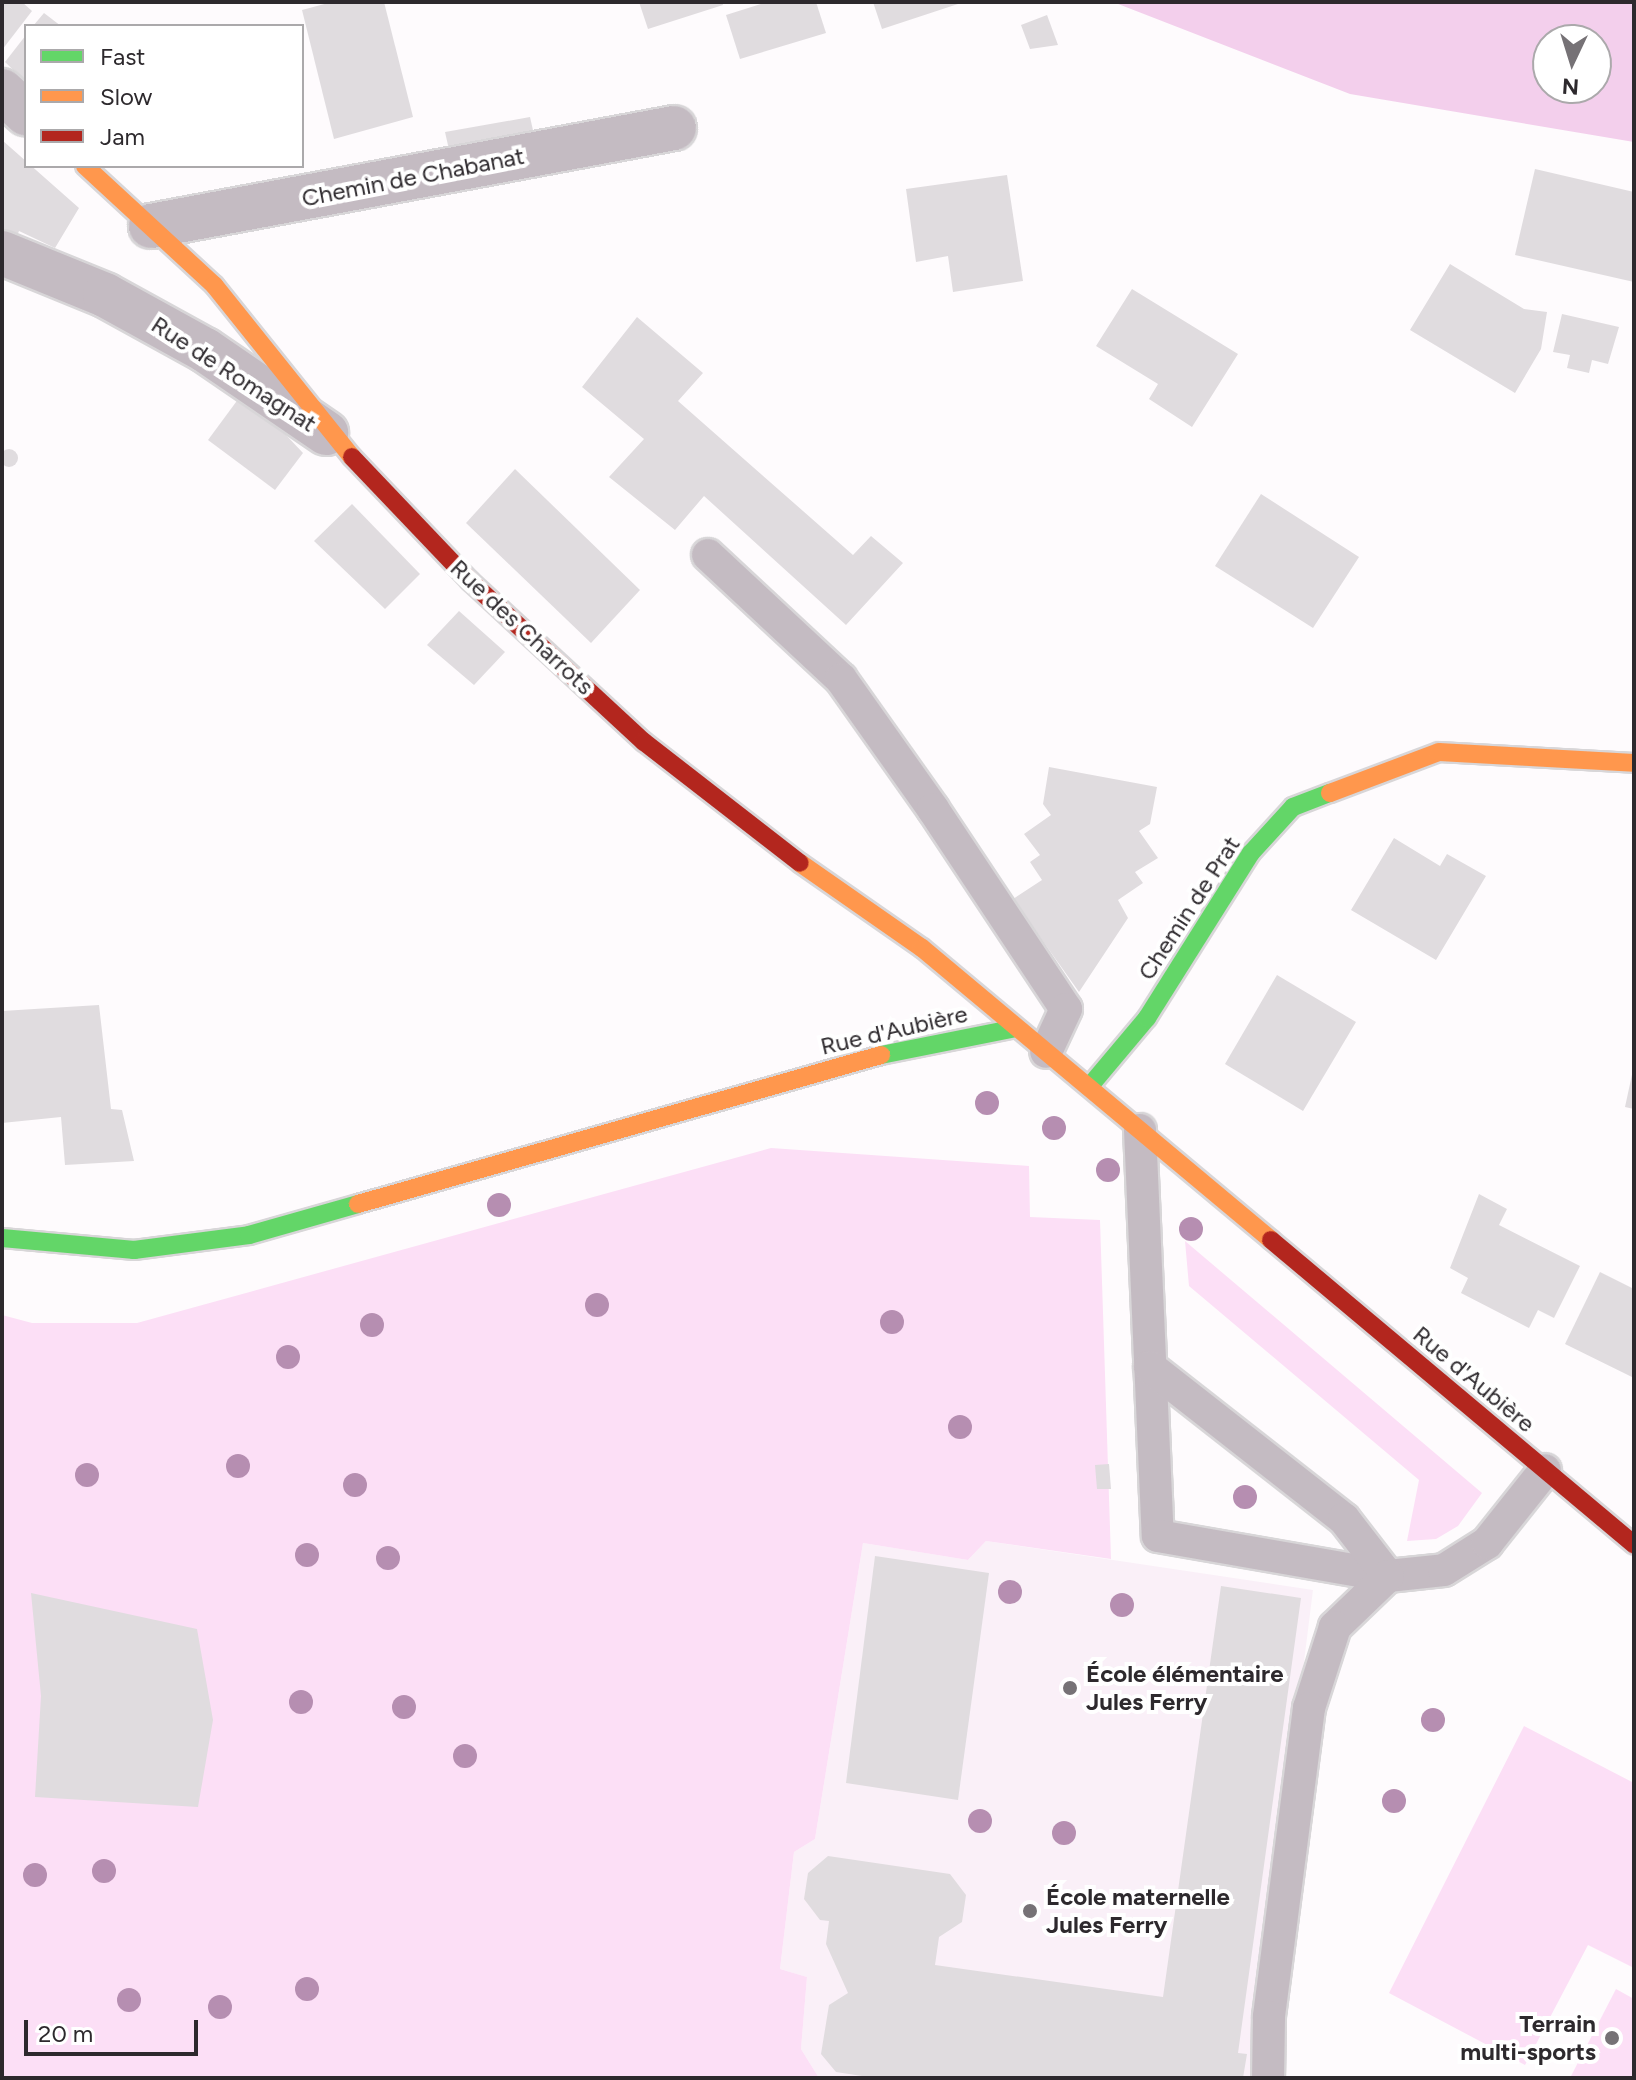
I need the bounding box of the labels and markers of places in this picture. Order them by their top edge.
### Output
place label: École élémentaire Jules Ferry [1086,1660,1283,1716]
marker: École élémentaire Jules Ferry [1061,1679,1079,1697]
place label: École maternelle Jules Ferry [1046,1883,1230,1939]
marker: École maternelle Jules Ferry [1021,1902,1039,1920]
place label: Terrain multi-sports [1460,2010,1596,2066]
marker: Terrain multi-sports [1603,2029,1621,2047]

